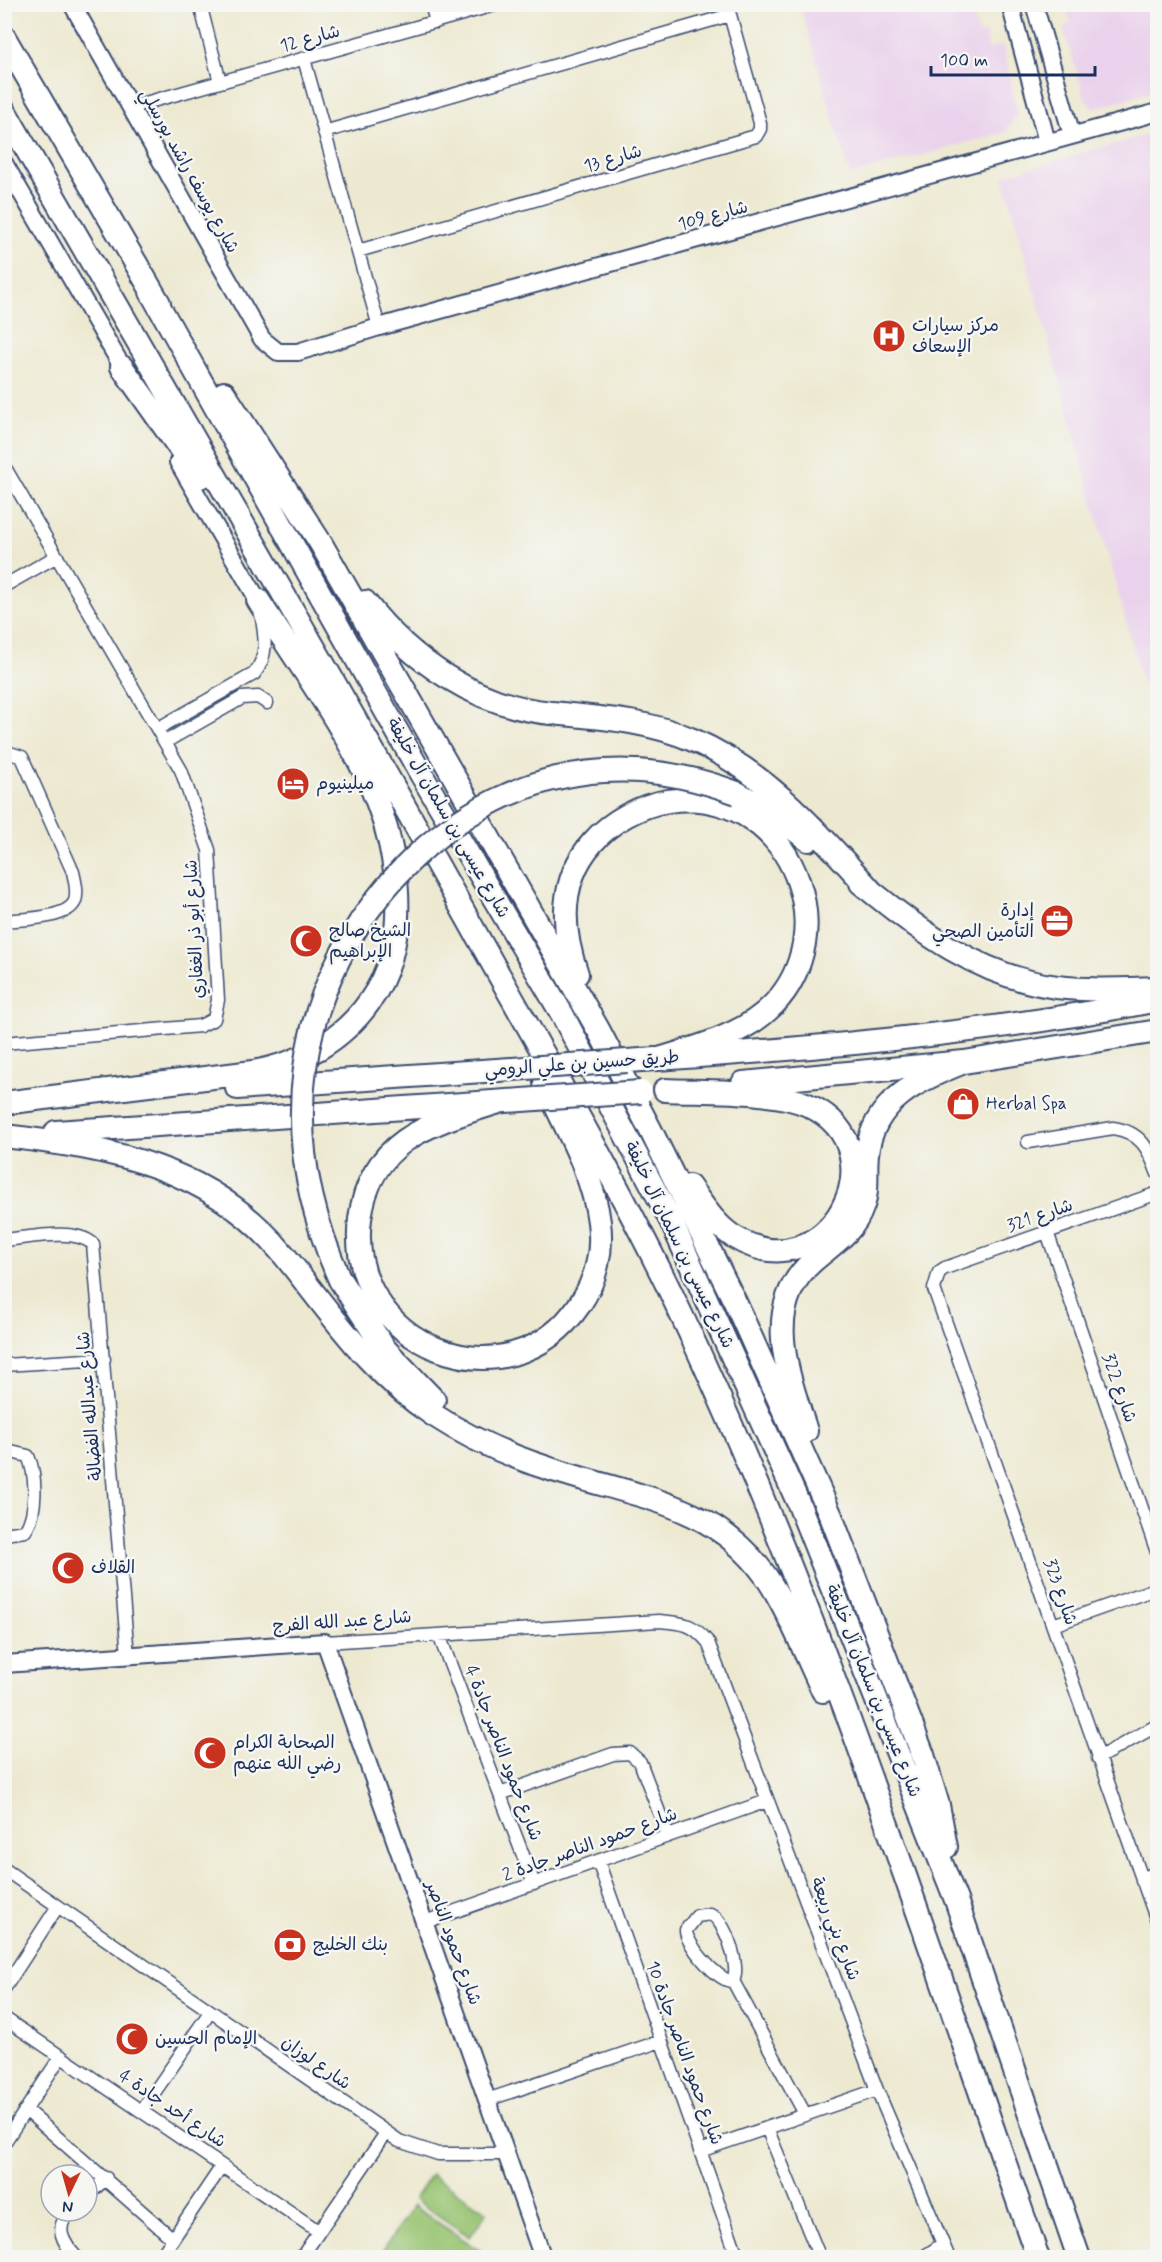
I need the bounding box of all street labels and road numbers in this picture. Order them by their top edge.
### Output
street label: شارع 12 [277,19,343,59]
street label: شارع يوسف راشد بورسلي [131,84,244,259]
street label: شارع 13 [581,139,645,179]
street label: شارع 109 [675,195,751,237]
street label: شارع عيسى بن سلمان آل خليفة [381,713,515,923]
street label: شارع أبو ذر الغفاري [179,859,211,999]
street label: طريق حسين بن علي الرومي [484,1045,680,1086]
street label: شارع عيسى بن سلمان آل خليفة [618,1137,740,1353]
street label: شارع 321 [1004,1194,1076,1238]
street label: شارع عبدالله الفضالة [72,1330,108,1482]
street label: شارع 322 [1096,1350,1142,1426]
street label: شارع 323 [1037,1556,1083,1628]
street label: شارع عيسى بن سلمان آل خليفة [819,1581,927,1801]
street label: شارع عبد الله الفرج [272,1605,412,1639]
street label: شارع حمود الناصر جادة 4 [458,1662,548,1844]
street label: شارع حمود الناصر جادة 2 [499,1802,681,1888]
street label: شارع بني ربيعة [801,1874,866,1985]
street label: شارع حمود الناصر [419,1876,487,2009]
street label: شارع حمود الناصر جادة 10 [640,1958,728,2148]
street label: شارع لوزان [276,2030,356,2096]
street label: شارع أحد جادة 4 [114,2064,230,2154]

